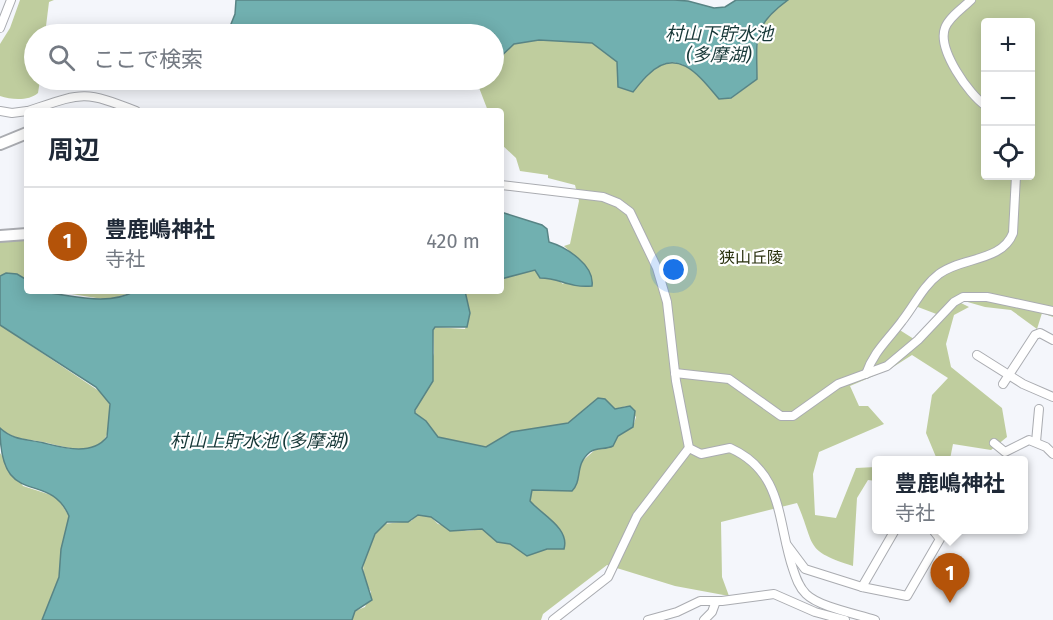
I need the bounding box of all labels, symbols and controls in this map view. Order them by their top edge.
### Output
map controls [981,18,1035,180]
button: + [981,18,1035,72]
water label: 村山下貯水池 (多摩湖) [665,23,775,66]
search box [24,24,504,90]
icon: search [45,41,78,74]
text: ここで検索 [93,46,203,73]
button: − [981,72,1035,126]
button: locate [981,126,1035,180]
text: 周辺 [48,135,100,166]
text: 豊鹿嶋神社 [105,216,215,243]
text: 1 [63,229,72,253]
text: 420 m [426,229,480,253]
text: 寺社 [105,247,145,271]
park label: 狭山丘陵 [719,248,783,267]
your location [659,255,688,284]
water label: 村山上貯水池 (多摩湖) [170,430,348,452]
popup [872,456,1028,534]
text: 豊鹿嶋神社 [895,470,1005,497]
text: 寺社 [895,501,935,525]
pin: 1 [930,554,970,603]

